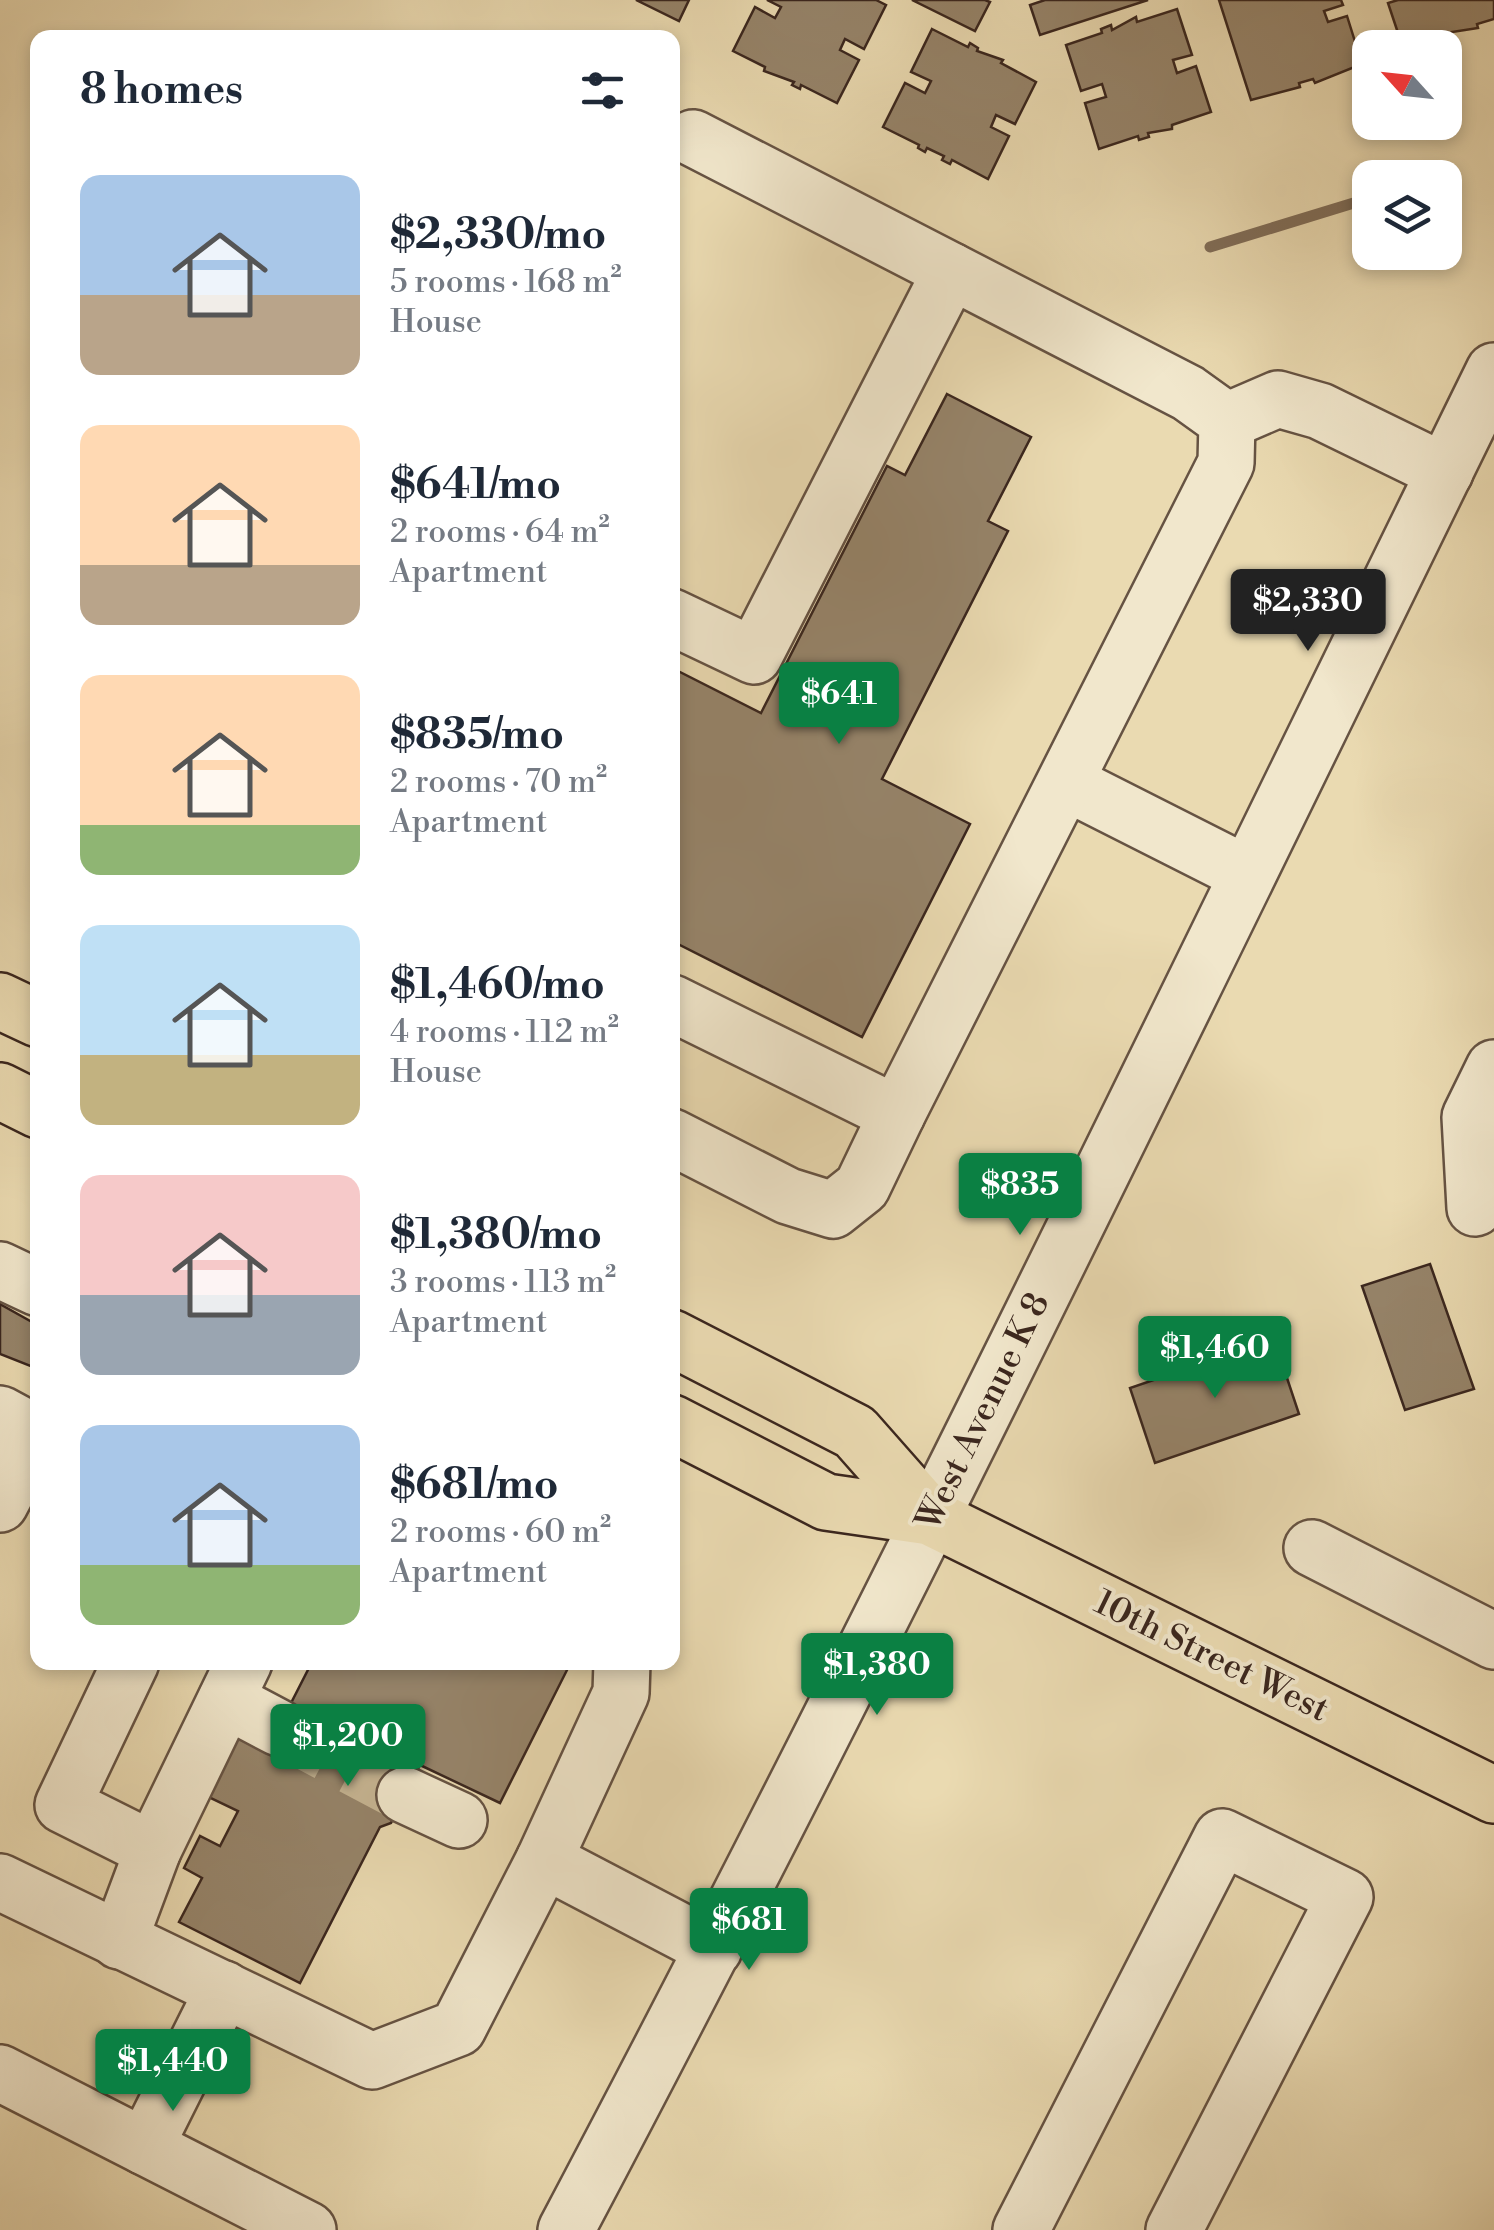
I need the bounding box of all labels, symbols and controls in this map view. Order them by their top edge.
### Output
north arrow [1352,30,1462,140]
map controls [1352,30,1462,270]
icon: filters [575,63,630,118]
text: 8 homes [80,64,243,117]
button: layers [1352,160,1462,270]
text: $2,330/mo [390,209,606,262]
icon: home [160,215,280,335]
text: 5 rooms · 168 m² [390,262,622,302]
text: House [390,302,482,342]
text: $641/mo [390,459,561,512]
icon: home [160,465,280,585]
text: 2 rooms · 64 m² [390,512,610,552]
text: Apartment [390,552,547,592]
pin: $2,330 [1227,569,1389,654]
text: $2,330 [1253,581,1363,621]
pin: $641 [780,662,898,747]
text: $641 [801,674,877,714]
text: $835/mo [390,709,564,762]
icon: home [160,715,280,835]
text: 2 rooms · 70 m² [390,762,607,802]
text: Apartment [390,802,547,842]
text: $1,460/mo [390,959,605,1012]
icon: home [160,965,280,1085]
text: 4 rooms · 112 m² [390,1012,619,1052]
text: House [390,1052,482,1092]
pin: $835 [961,1153,1079,1238]
text: $835 [981,1165,1059,1205]
text: $1,380/mo [390,1209,602,1262]
icon: home [160,1215,280,1335]
text: 3 rooms · 113 m² [390,1262,616,1302]
street label: West Avenue K 8 [907,1286,1059,1538]
text: Apartment [390,1302,547,1342]
pin: $1,460 [1134,1316,1296,1401]
text: $1,460 [1160,1328,1270,1368]
text: $681/mo [390,1459,559,1512]
icon: home [160,1465,280,1585]
text: 2 rooms · 60 m² [390,1512,611,1552]
text: Apartment [390,1552,547,1592]
street label: 10th Street West [1087,1581,1336,1732]
pin: $1,380 [796,1633,958,1718]
text: $1,380 [823,1645,931,1685]
pin: $1,200 [267,1704,429,1789]
text: $1,200 [292,1716,404,1756]
pin: $681 [690,1888,808,1973]
text: $681 [712,1900,786,1940]
pin: $1,440 [92,2029,254,2114]
text: $1,440 [117,2041,229,2081]

